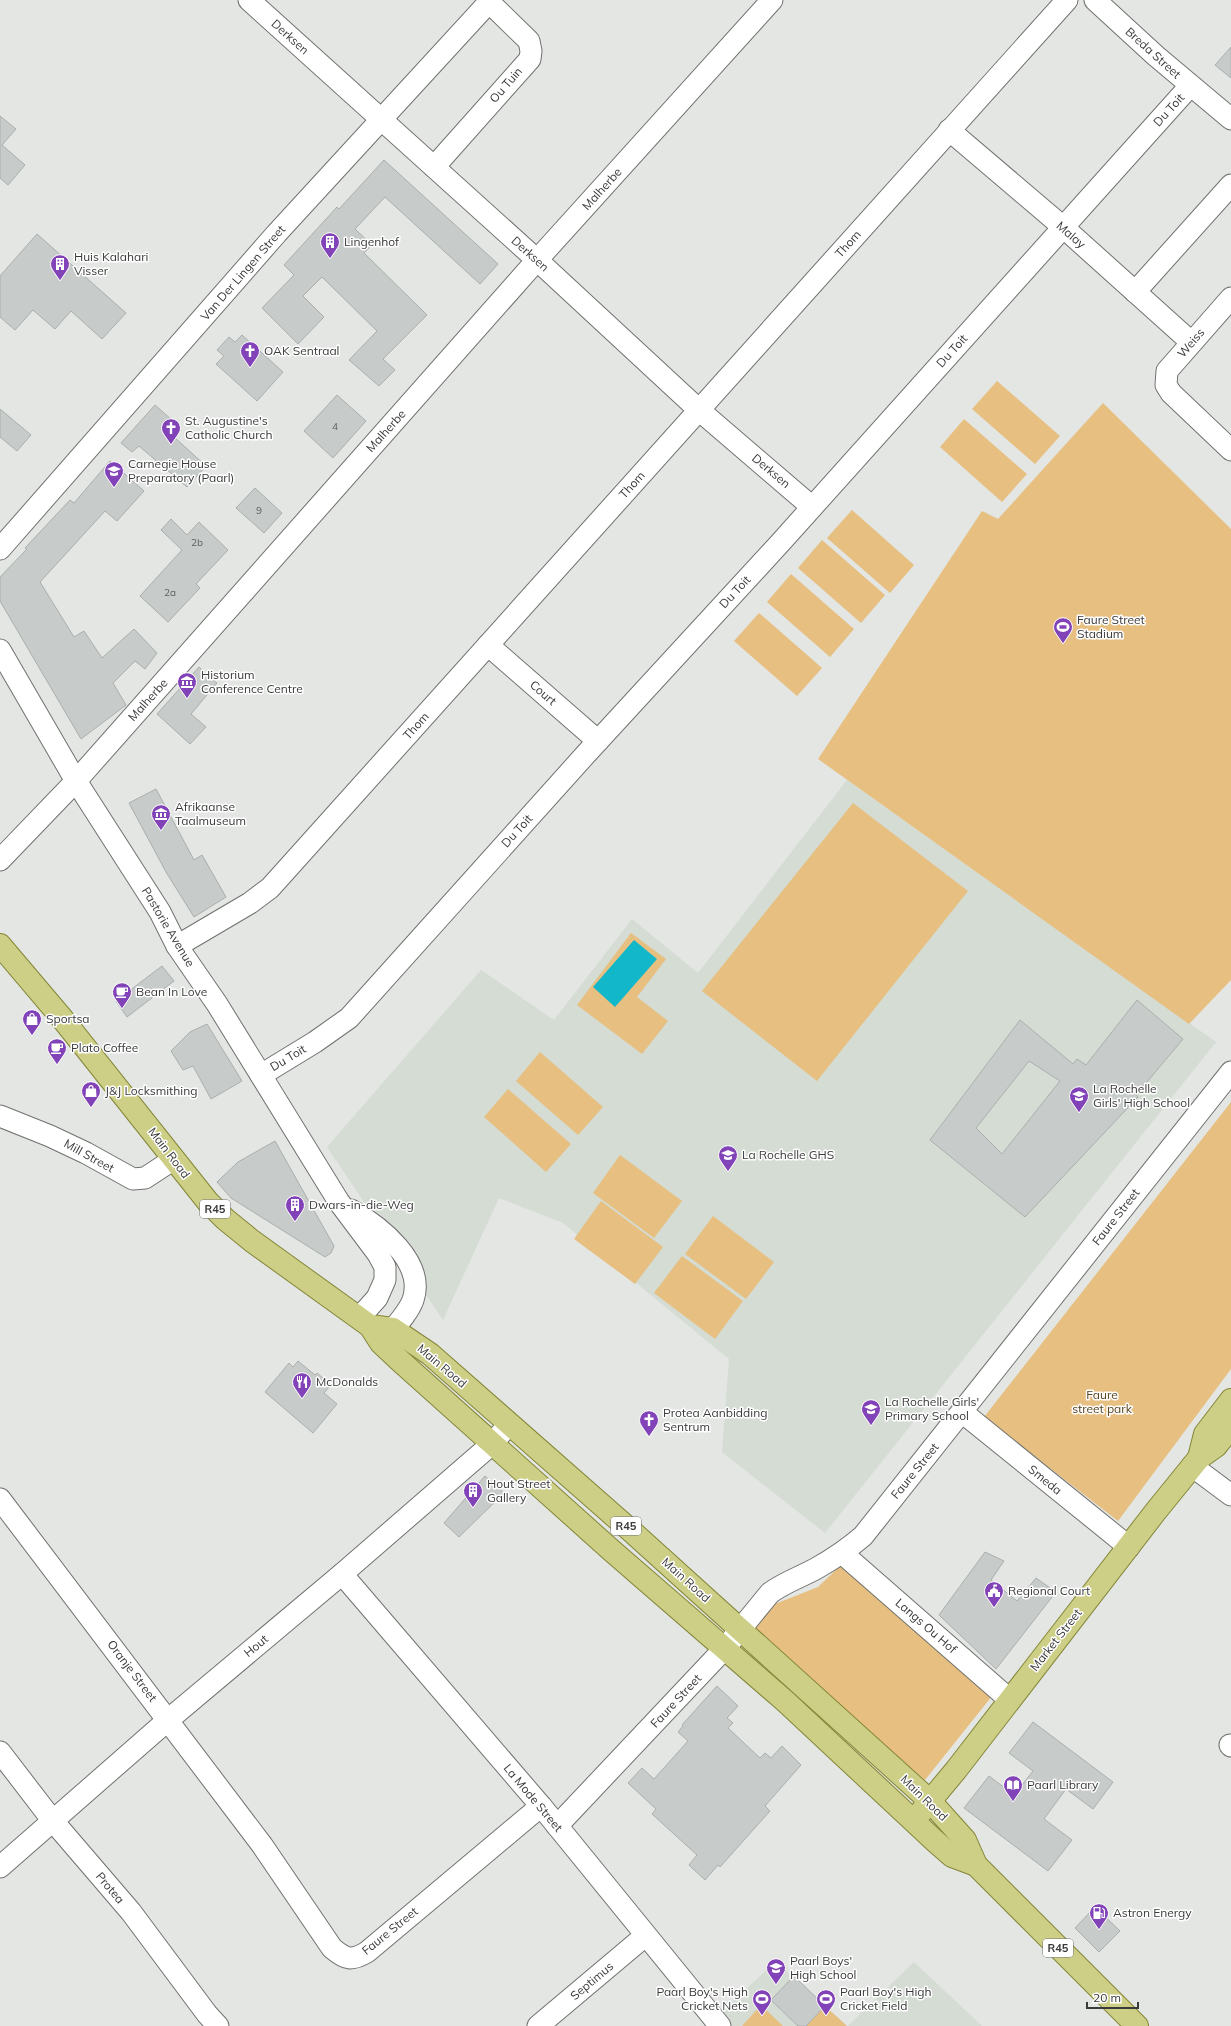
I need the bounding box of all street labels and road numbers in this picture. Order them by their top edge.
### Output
street label: Derksen [268,16,312,57]
street label: Breda Street [1122,24,1184,82]
street label: Ou Tuin [486,64,525,106]
street label: Du Toit [1150,90,1187,129]
street label: Malherbe [579,164,625,213]
street label: Malay [1054,218,1089,252]
street label: Van Der Lingen Street [197,222,288,323]
street label: Thom [831,227,864,260]
street label: Derksen [508,233,552,274]
street label: Weiss [1174,325,1207,360]
street label: Du Toit [933,331,970,370]
street label: Malherbe [363,406,409,455]
street label: Derksen [749,450,794,491]
street label: Thom [615,468,648,501]
street label: Du Toit [716,572,754,611]
street label: Malherbe [125,675,171,724]
street label: Court [527,677,560,708]
street label: Thom [399,709,432,742]
street label: Du Toit [498,811,535,850]
street label: Pastorie Avenue [139,884,198,969]
street label: Du Toit [267,1041,308,1074]
street label: Main Road [145,1124,193,1181]
street label: Mill Street [61,1136,117,1176]
street label: Faure Street [1089,1185,1142,1248]
road number: R45 [200,1200,230,1218]
street label: Main Road [415,1341,470,1391]
street label: Faure Street [887,1440,942,1502]
street label: Smeda [1025,1462,1065,1498]
road number: R45 [611,1517,641,1535]
street label: Main Road [659,1554,714,1605]
street label: Langs Ou Hof [893,1595,961,1657]
street label: Market Street [1027,1606,1085,1674]
street label: Hout [240,1631,271,1660]
street label: Oranje Street [104,1637,161,1705]
street label: Faure Street [647,1671,704,1731]
street label: La Mode Street [501,1761,566,1835]
street label: Main Road [898,1771,951,1824]
street label: Protea [93,1869,128,1907]
street label: Faure Street [359,1903,421,1958]
road number: R45 [1043,1939,1073,1957]
street label: Septimus [567,1958,616,2003]

